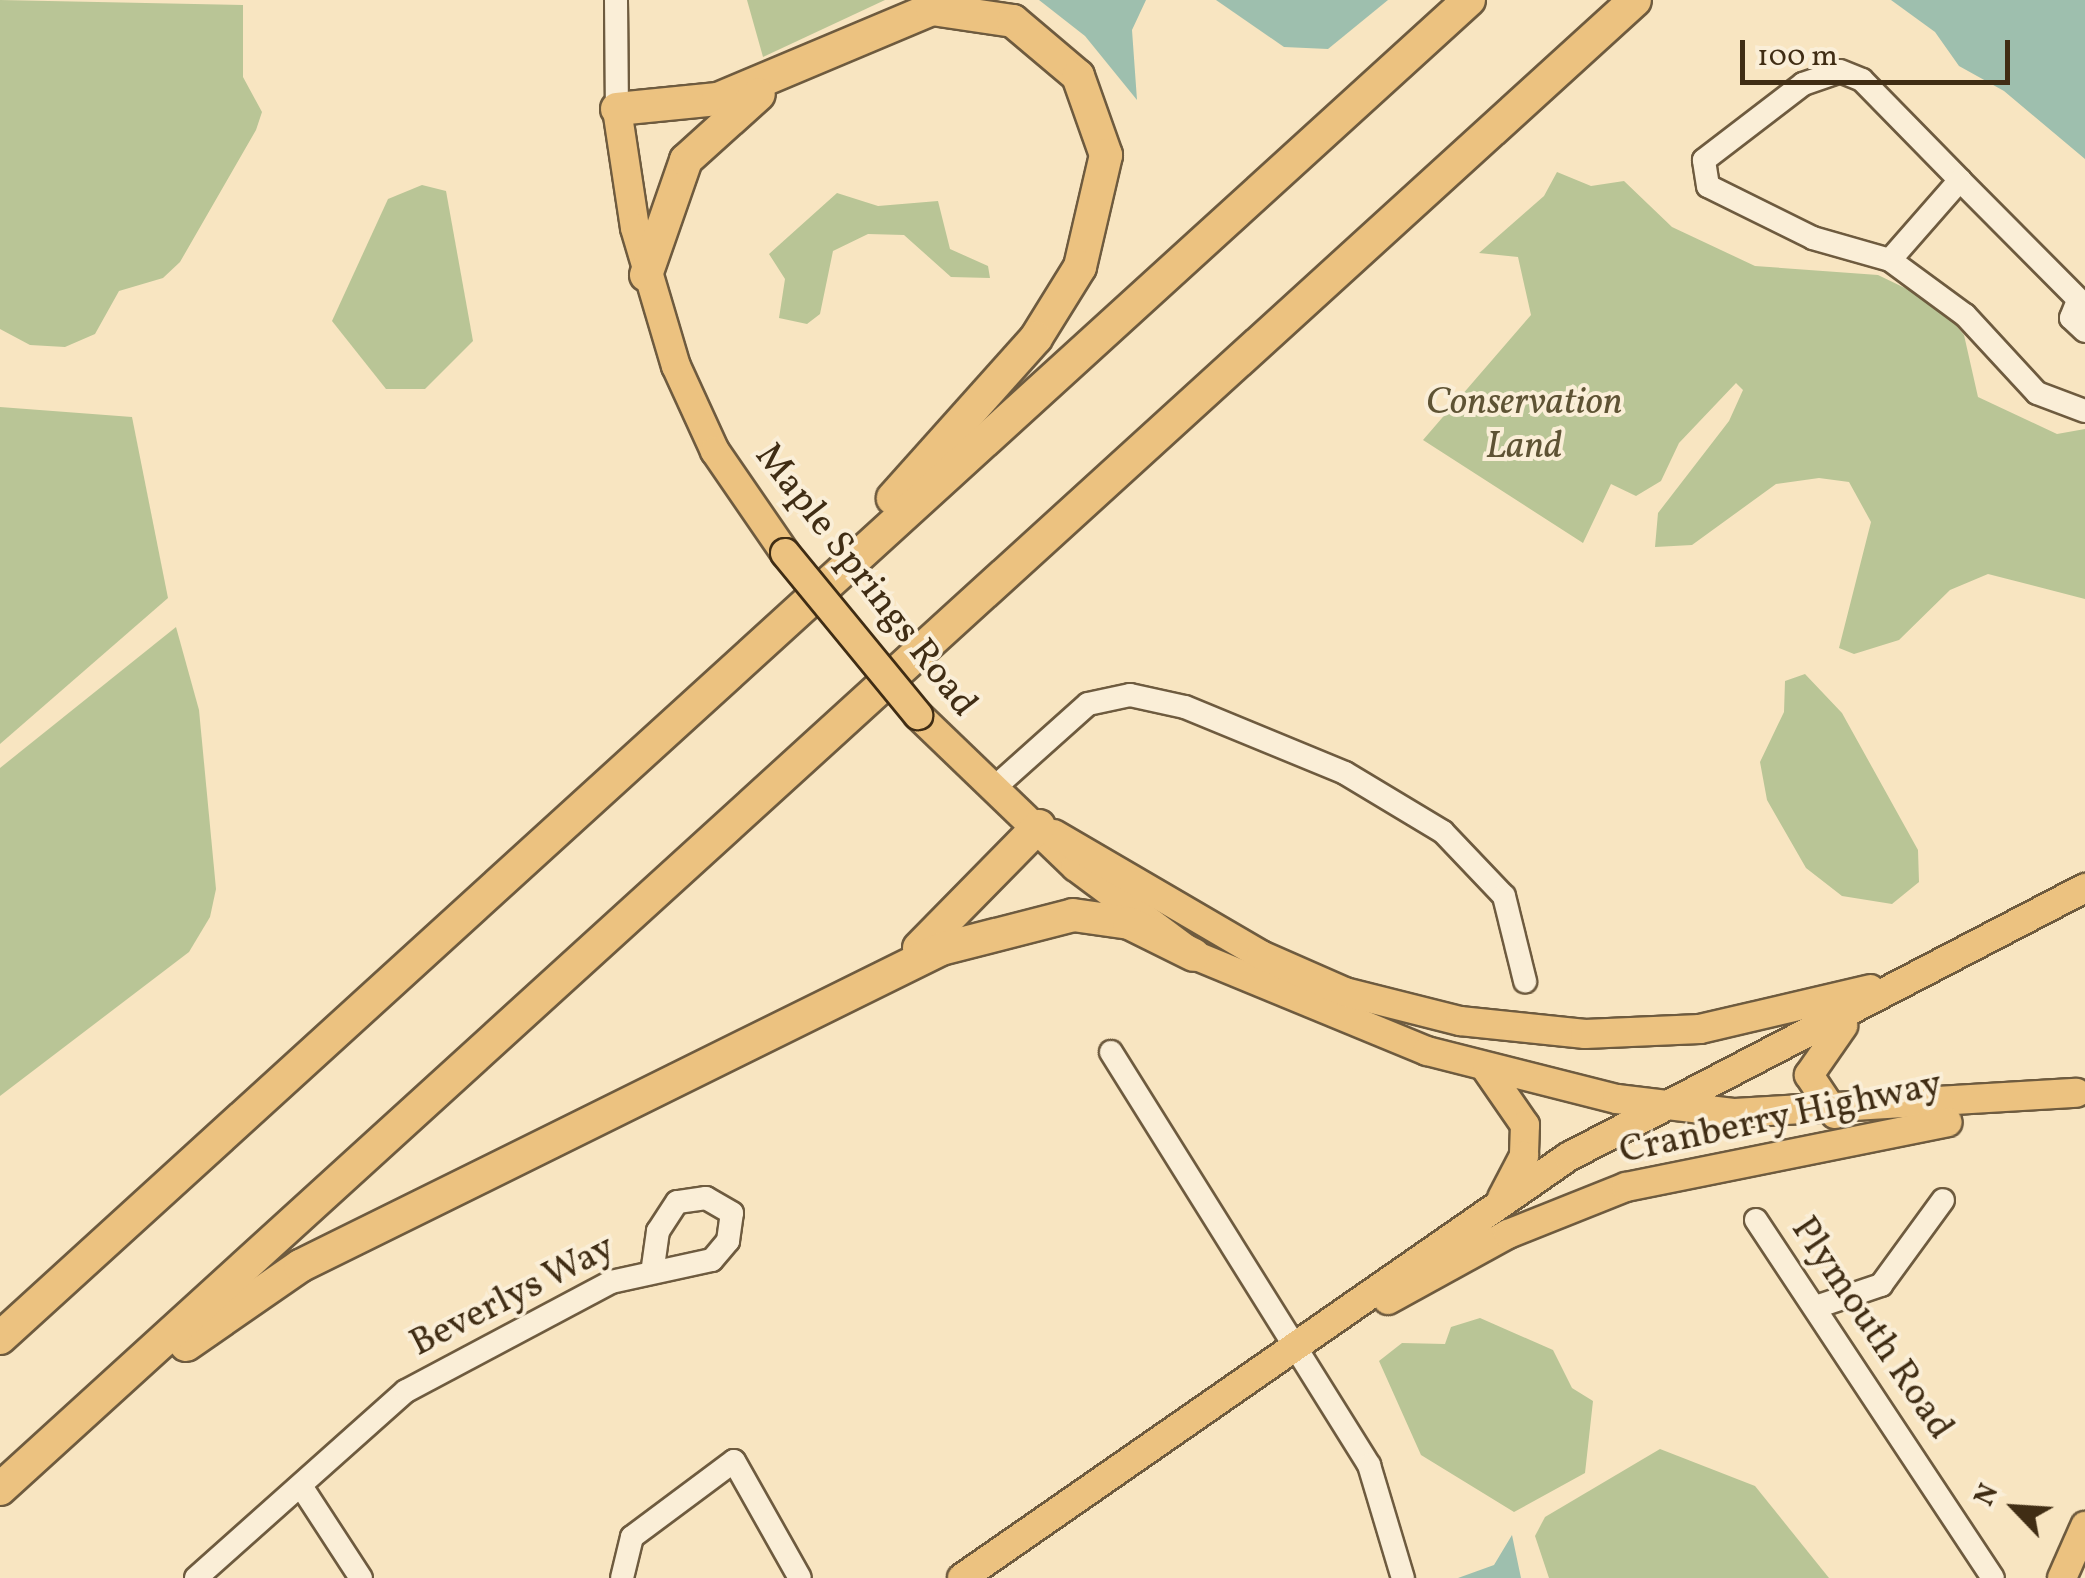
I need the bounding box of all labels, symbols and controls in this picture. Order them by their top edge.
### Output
scale bar [1745,20,2015,82]
text: 100 m [1757,36,1838,78]
park label: Conservation Land [1426,381,1622,470]
street label: Maple Springs Road [744,435,986,727]
street label: Cranberry Highway [1615,1062,1947,1176]
street label: Plymouth Road [1780,1209,1962,1449]
street label: Beverlys Way [403,1226,623,1368]
north arrow [1965,1458,2065,1558]
text: N [1965,1478,2009,1513]

